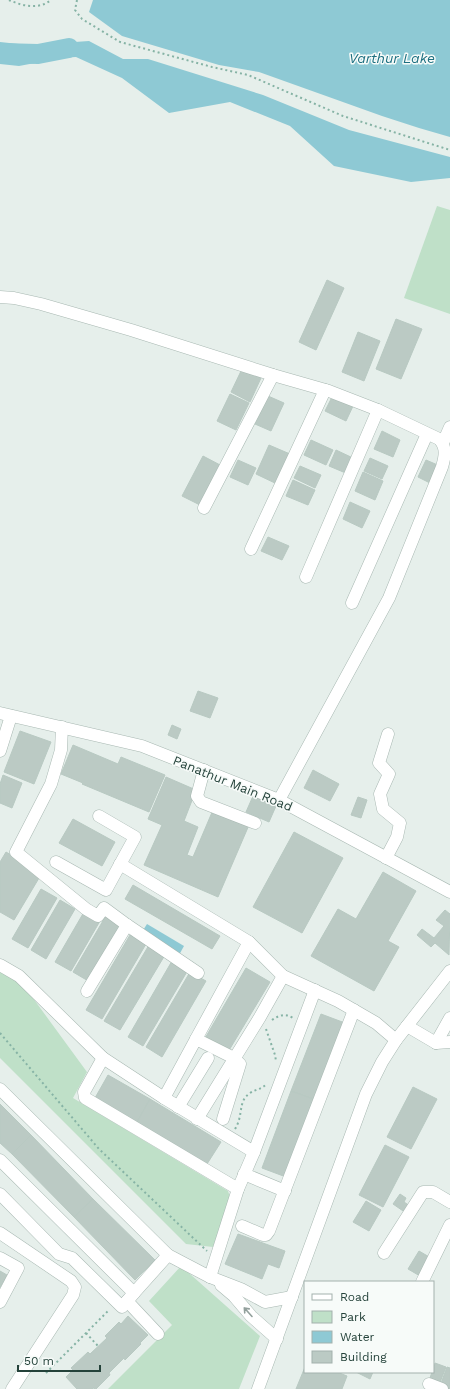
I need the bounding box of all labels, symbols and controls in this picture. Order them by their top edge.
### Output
water label: Varthur Lake [349,50,435,66]
street label: Panathur Main Road [171,753,295,814]
legend [304,1281,434,1373]
text: Road [340,1290,369,1304]
one-way arrow [244,1307,253,1318]
text: Park [340,1310,366,1324]
text: Water [340,1330,375,1344]
scale bar [18,1347,100,1373]
text: Building [340,1350,387,1364]
text: 50 m [24,1354,54,1368]

